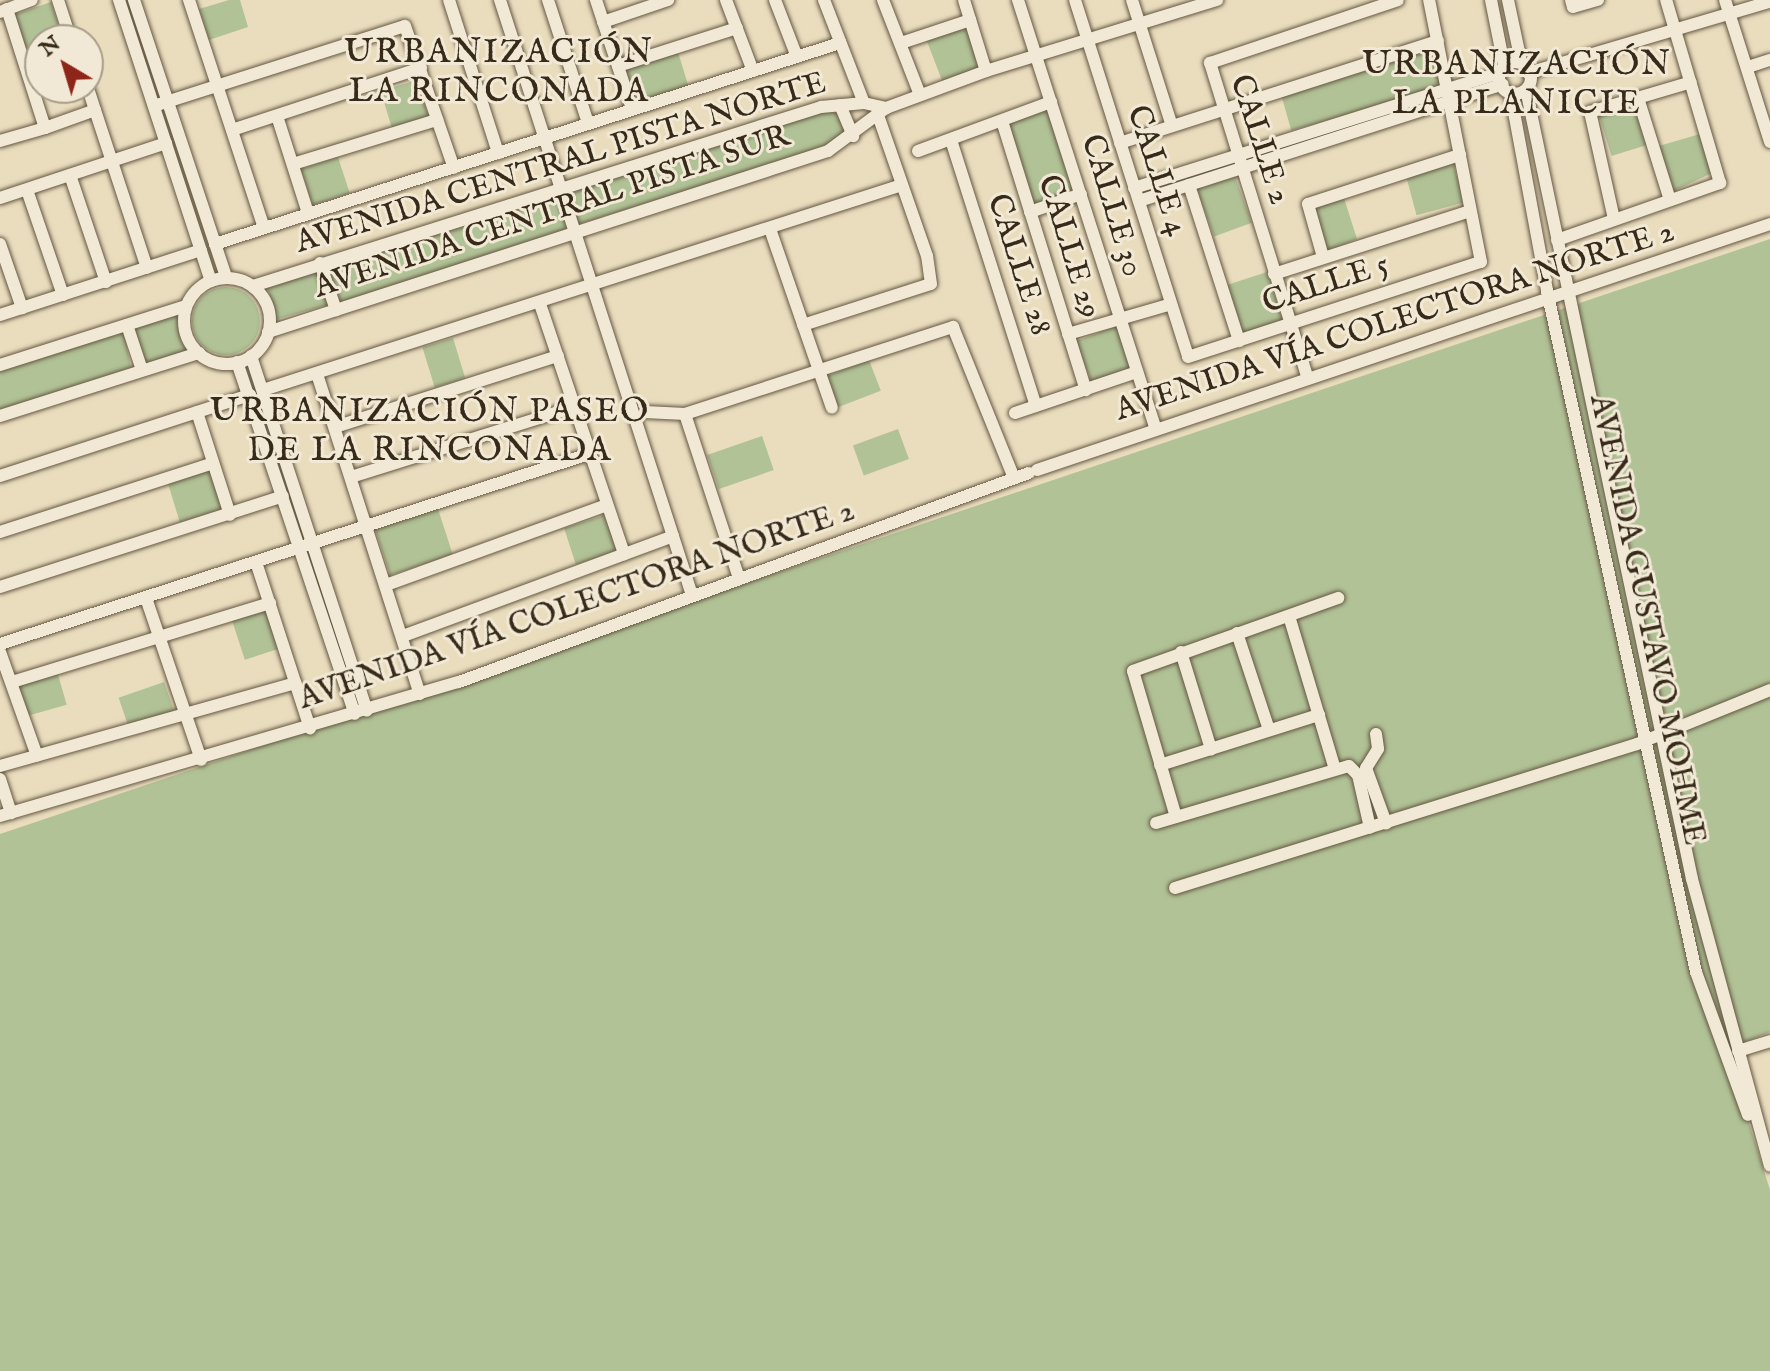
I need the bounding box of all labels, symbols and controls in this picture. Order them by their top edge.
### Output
north arrow [24,24,104,104]
text: N [34,30,67,64]
district label: URBANIZACIÓN LA RINCONADA [344,32,654,112]
district label: URBANIZACIÓN LA PLANICIE [1362,44,1672,124]
street label: AVENIDA CENTRAL PISTA NORTE [291,65,831,263]
street label: CALLE 2 [1220,70,1298,210]
street label: CALLE 4 [1117,101,1195,241]
street label: AVENIDA CENTRAL PISTA SUR [310,118,794,308]
street label: CALLE 30 [1071,130,1151,282]
street label: CALLE 29 [1028,171,1108,323]
street label: CALLE 28 [977,189,1059,341]
street label: AVENIDA VÍA COLECTORA NORTE 2 [1111,213,1679,431]
street label: CALLE 5 [1258,247,1394,323]
district label: URBANIZACIÓN PASEO DE LA RINCONADA [210,391,650,470]
street label: AVENIDA GUSTAVO MOHME [1579,391,1713,849]
street label: AVENIDA VÍA COLECTORA NORTE 2 [294,493,860,719]

